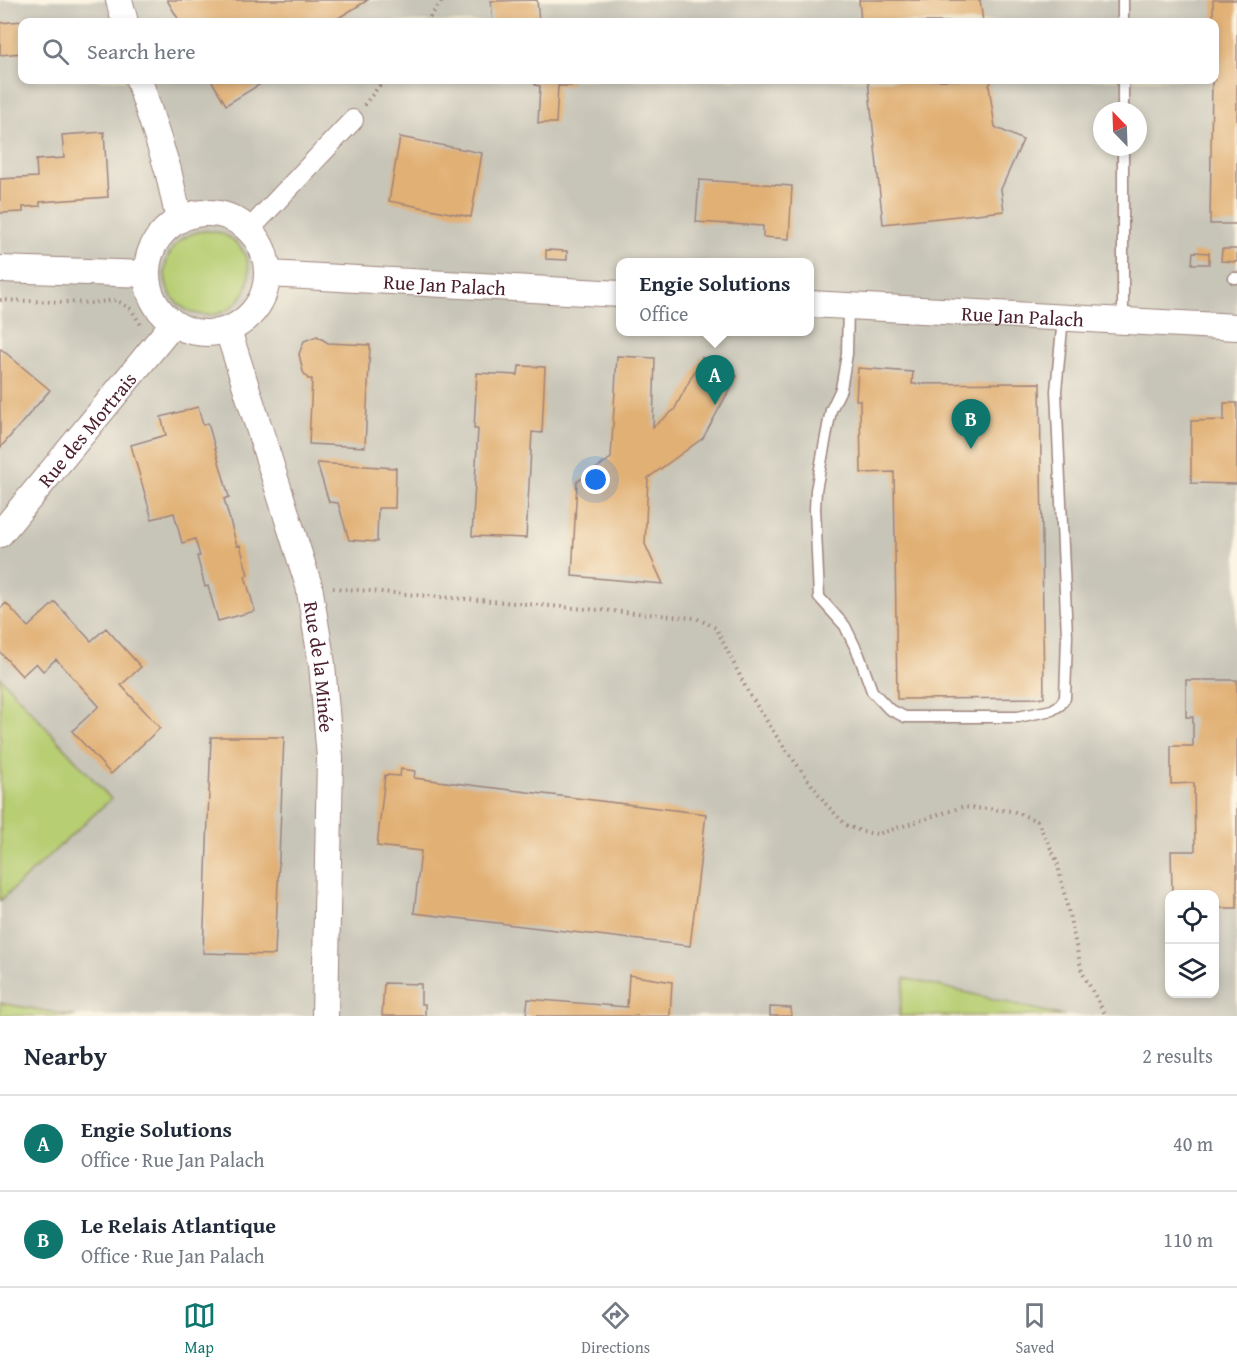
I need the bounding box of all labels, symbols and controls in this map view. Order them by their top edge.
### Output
search box [18,18,1219,84]
icon: search [39,35,72,68]
text: Search here [87,35,196,67]
north arrow [1093,102,1147,156]
popup [616,258,814,336]
street label: Rue Jan Palach [383,266,507,302]
text: Engie Solutions [640,267,790,299]
street label: Rue Jan Palach [961,298,1085,333]
text: Office [640,299,688,328]
pin: A [696,356,734,405]
street label: Rue des Mortrais [30,365,143,493]
pin: B [952,400,990,449]
your location [581,465,610,494]
street label: Rue de la Minée [297,599,342,733]
map controls [1165,890,1219,998]
button: locate [1165,890,1219,944]
button: layers [1165,944,1219,998]
text: Nearby [24,1036,107,1075]
text: 2 results [1142,1041,1213,1070]
text: Engie Solutions [81,1113,232,1145]
text: A [37,1129,50,1158]
text: 40 m [1173,1129,1213,1158]
text: Office · Rue Jan Palach [81,1145,265,1174]
text: Le Relais Atlantique [81,1209,276,1241]
text: B [37,1225,50,1254]
text: 110 m [1163,1225,1213,1254]
text: Office · Rue Jan Palach [81,1241,265,1270]
tab: Map [183,1299,216,1359]
tab: Directions [581,1299,650,1359]
tab: Saved [1015,1299,1054,1359]

